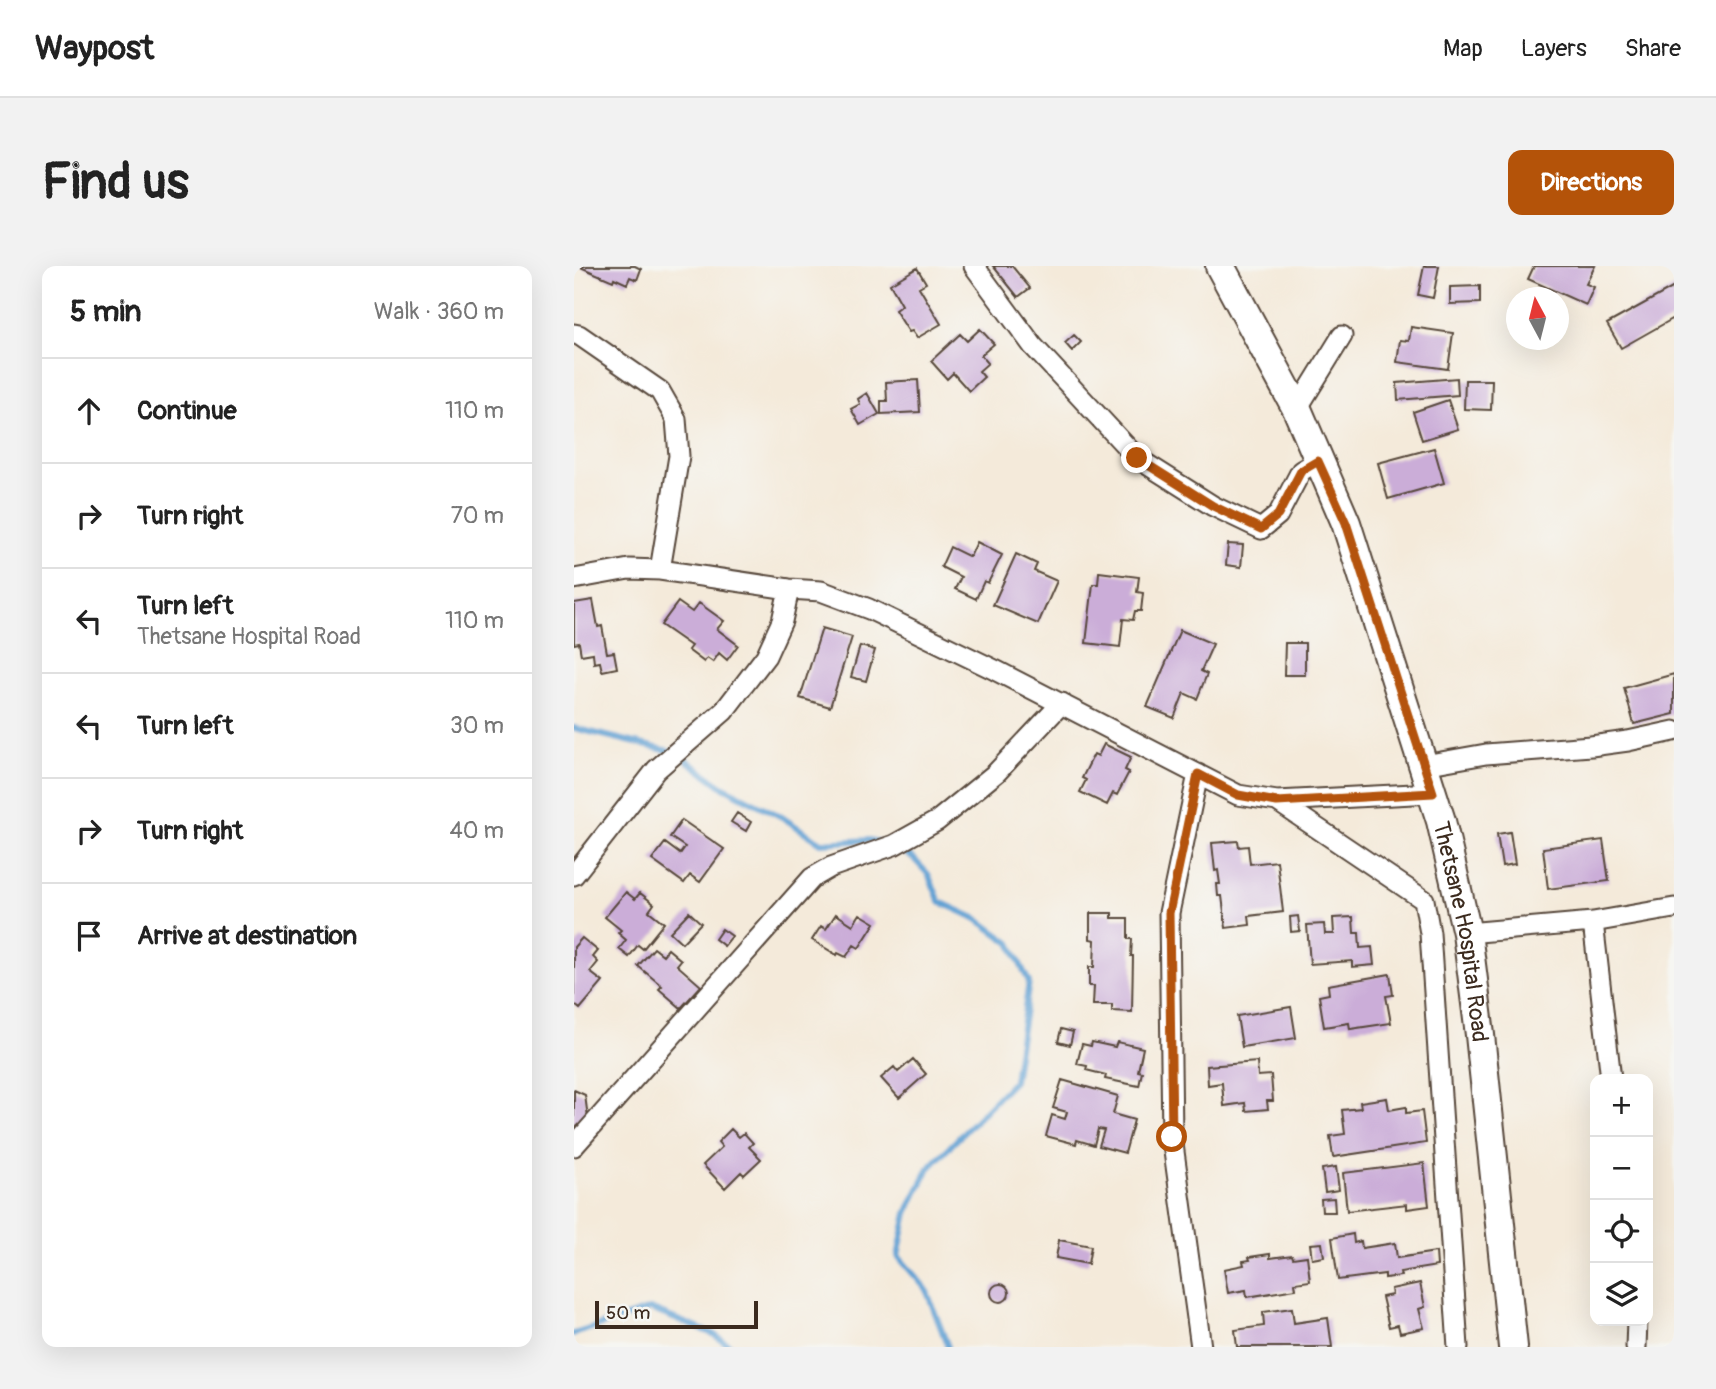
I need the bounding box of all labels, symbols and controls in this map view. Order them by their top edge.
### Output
text: Waypost [35,28,154,69]
text: Map [1443,34,1483,63]
text: Layers [1521,34,1587,63]
text: Share [1625,34,1681,63]
button: Directions [1508,150,1674,215]
text: Find us [42,152,189,213]
north arrow [1506,287,1569,350]
text: 5 min [70,293,141,330]
text: Walk · 360 m [374,297,504,326]
icon: ahead [70,392,108,430]
text: Continue [137,395,237,427]
text: 110 m [445,396,504,425]
route end [1121,442,1152,473]
icon: right [70,497,108,535]
text: Turn right [137,500,243,532]
text: 70 m [451,501,504,530]
text: Turn left [137,590,233,622]
icon: left [70,602,108,640]
text: 110 m [445,606,504,635]
text: Thetsane Hospital Road [137,622,361,651]
icon: left [70,707,108,745]
text: Turn left [137,710,233,742]
text: 30 m [450,711,504,740]
icon: right [70,812,108,850]
text: Turn right [137,815,243,847]
text: 40 m [450,816,504,845]
street label: Thetsane Hospital Road [1427,818,1495,1043]
icon: arrive [70,917,108,955]
text: Arrive at destination [137,920,357,952]
map controls [1590,1074,1653,1326]
button: + [1590,1074,1653,1137]
route start [1156,1121,1187,1152]
button: − [1590,1137,1653,1200]
button: locate [1590,1200,1653,1263]
button: layers [1590,1263,1653,1326]
scale bar [595,1298,758,1330]
text: 50 m [606,1301,650,1325]

